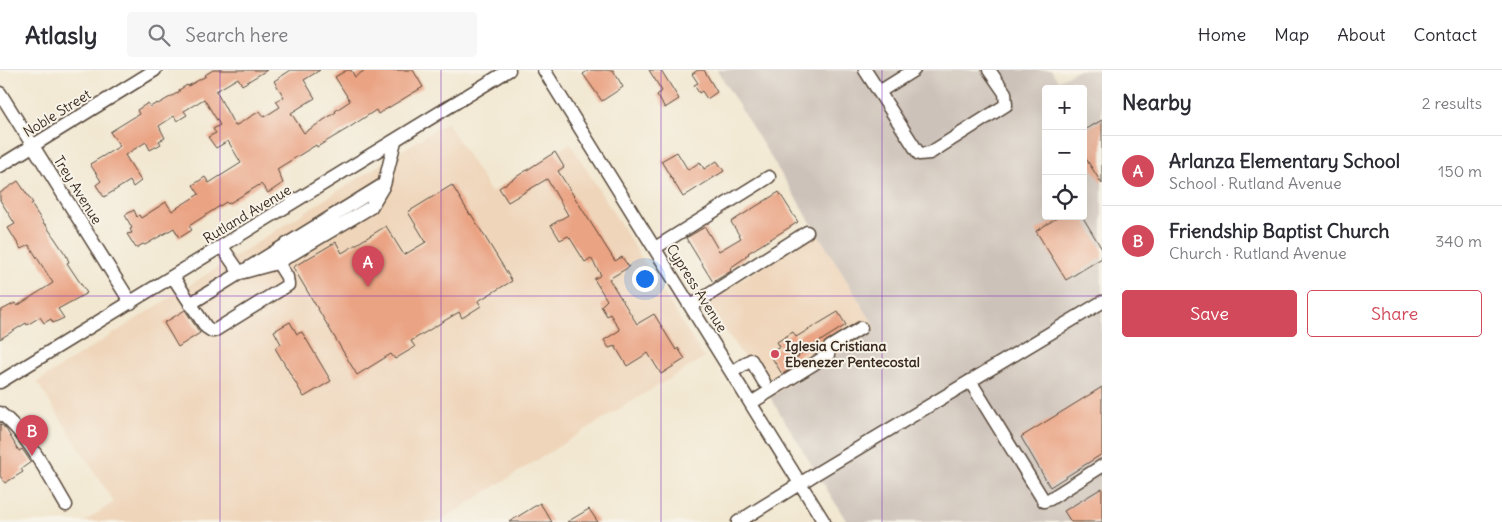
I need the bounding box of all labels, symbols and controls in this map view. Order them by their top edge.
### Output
search box [127,12,477,57]
text: Atlasly [25,20,97,50]
icon: search [145,21,173,49]
text: Search here [185,23,288,47]
text: Home [1198,23,1246,46]
text: Map [1274,23,1309,46]
text: About [1337,23,1385,46]
text: Contact [1413,23,1477,46]
street label: Noble Street [20,85,94,141]
map controls [1042,85,1087,220]
button: + [1042,85,1087,130]
text: Nearby [1122,89,1192,116]
text: 2 results [1422,93,1482,113]
button: − [1042,130,1087,175]
text: Arlanza Elementary School [1169,149,1400,173]
street label: Trey Avenue [50,152,106,228]
text: A [1133,161,1143,181]
text: 150 m [1438,161,1482,181]
text: School · Rutland Avenue [1169,173,1342,193]
button: locate [1042,175,1087,220]
street label: Rutland Avenue [200,181,294,247]
text: Friendship Baptist Church [1169,219,1390,243]
text: B [1133,231,1143,251]
text: 340 m [1435,231,1482,251]
street label: Cypress Avenue [663,240,731,336]
text: Church · Rutland Avenue [1169,243,1347,263]
pin: A [352,246,384,287]
your location [632,266,658,292]
button: Save [1122,290,1297,337]
button: Share [1307,290,1482,337]
place label: Iglesia Cristiana Ebenezer Pentecostal [785,337,920,371]
marker: Iglesia Cristiana Ebenezer Pentecostal [769,348,781,360]
pin: B [16,415,48,456]

